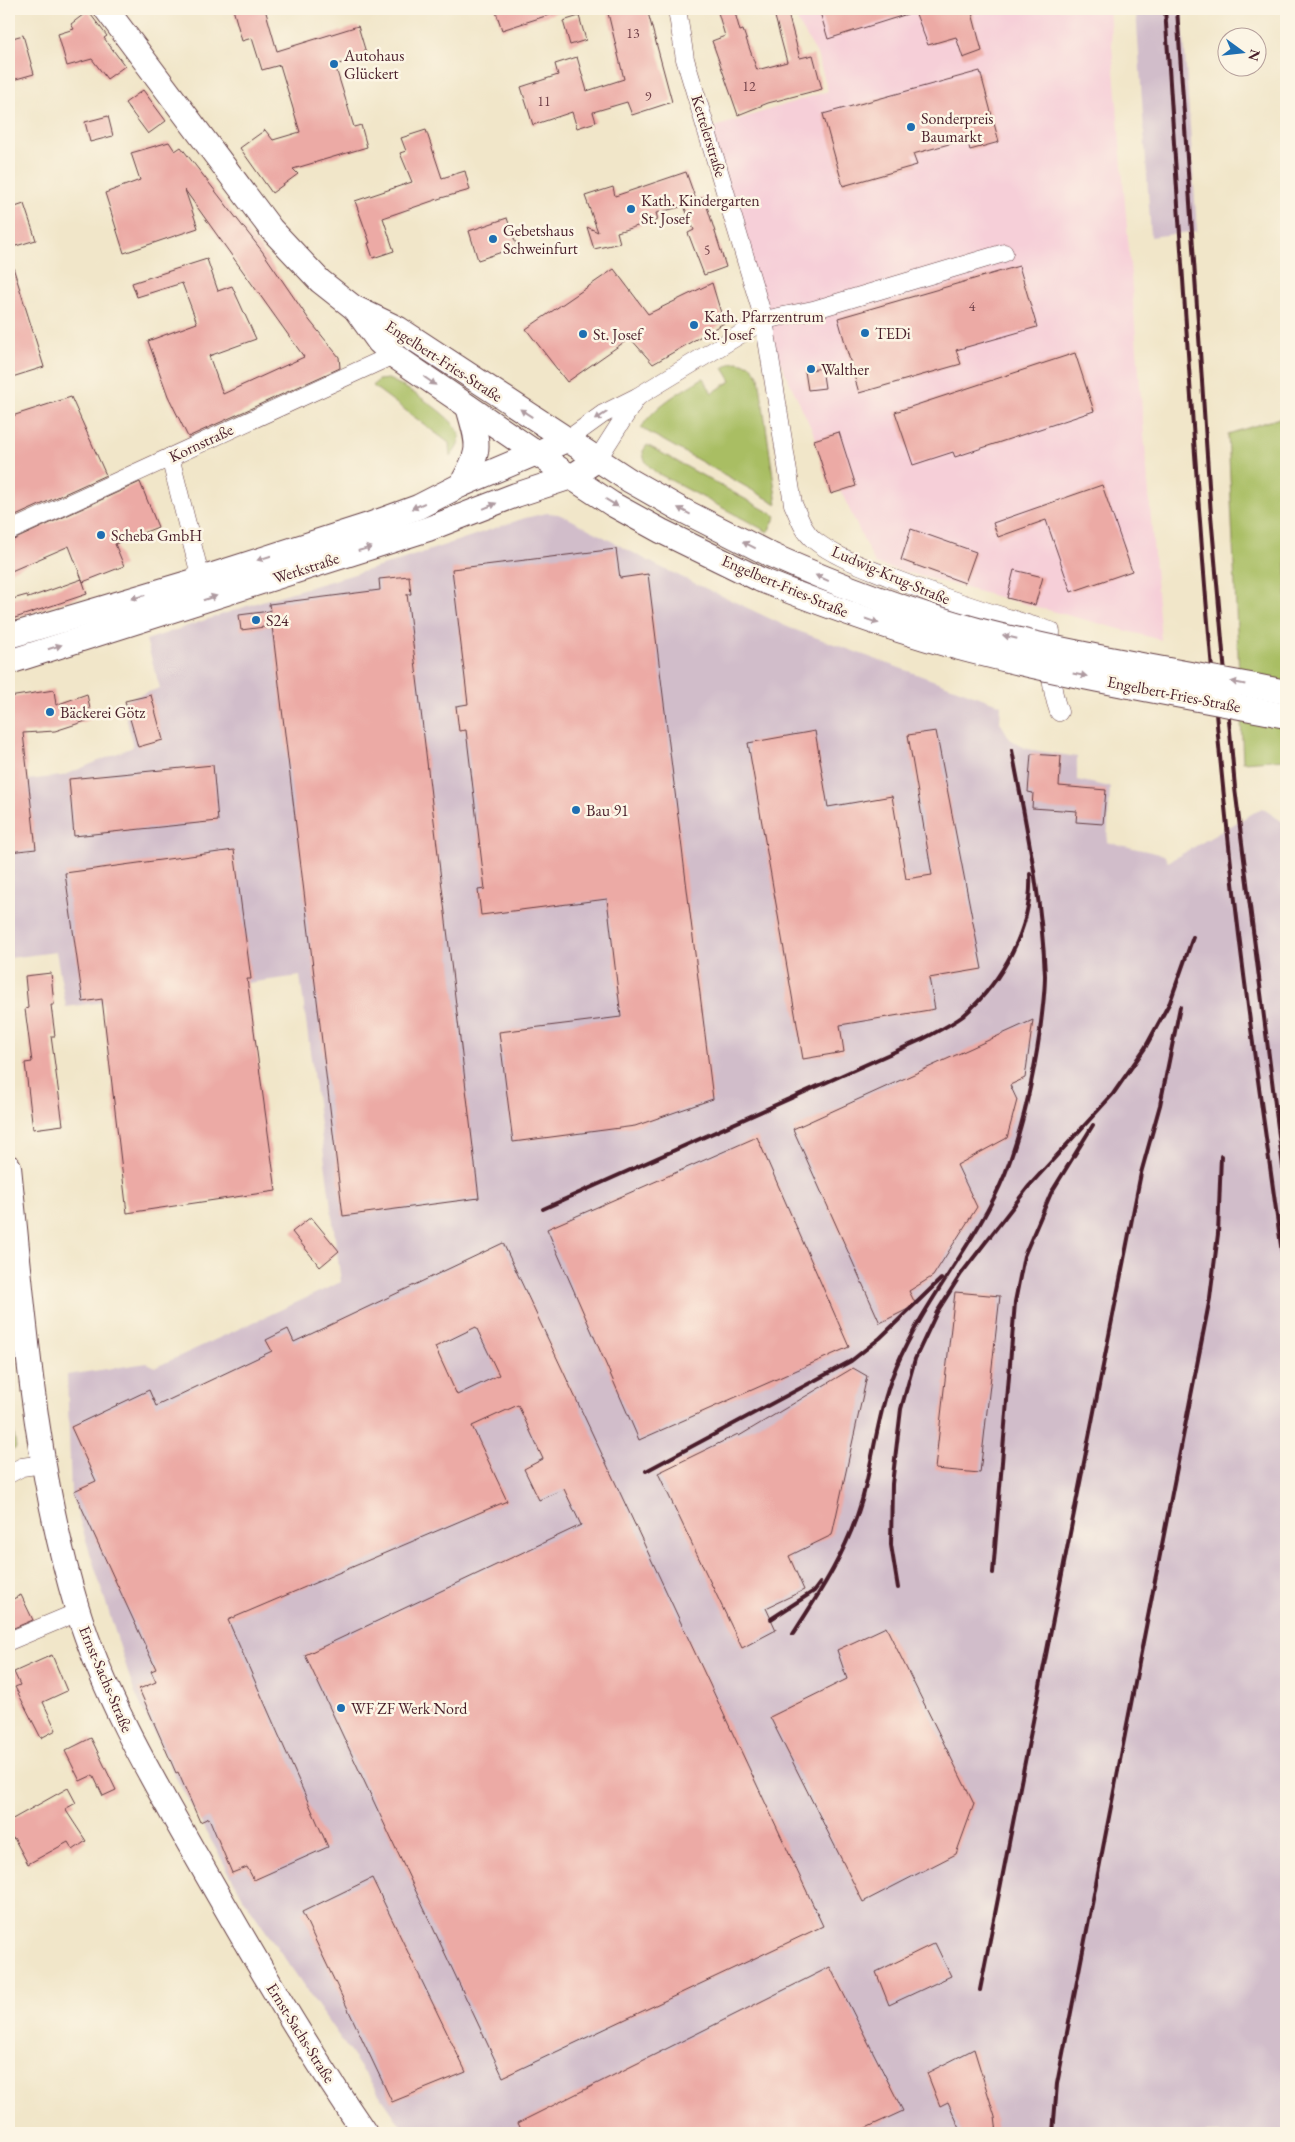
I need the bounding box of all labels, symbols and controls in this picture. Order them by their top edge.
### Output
house number: 13 [626,24,640,42]
north arrow [1218,28,1268,78]
place label: Autohaus Glückert [343,45,404,84]
text: N [1244,48,1265,64]
marker: Autohaus Glückert [328,58,340,70]
house number: 12 [742,77,756,95]
house number: 9 [645,87,652,105]
house number: 11 [537,92,551,110]
street label: Kettelerstraße [687,92,731,180]
place label: Sonderpreis Baumarkt [921,108,993,147]
marker: Sonderpreis Baumarkt [905,121,917,133]
place label: Kath. Kindergarten St. Josef [641,190,760,229]
marker: Kath. Kindergarten St. Josef [625,203,637,215]
place label: Gebetshaus Schweinfurt [503,220,578,259]
marker: Gebetshaus Schweinfurt [487,233,499,245]
house number: 5 [704,241,710,259]
house number: 4 [969,297,976,315]
place label: Kath. Pfarrzentrum St. Josef [704,306,825,345]
street label: Engelbert-Fries-Straße [381,315,507,407]
marker: Kath. Pfarrzentrum St. Josef [688,319,700,331]
place label: TEDi [875,323,911,344]
place label: St. Josef [593,324,644,345]
marker: TEDi [859,327,871,339]
marker: St. Josef [577,328,589,340]
place label: Walther [821,359,870,380]
marker: Walther [805,363,817,375]
one-way arrow [423,376,437,386]
one-way arrow [520,409,533,418]
one-way arrow [594,411,608,421]
street label: Kornstraße [165,419,237,467]
one-way arrow [606,499,619,508]
one-way arrow [483,502,497,510]
one-way arrow [411,503,425,511]
one-way arrow [677,507,691,515]
place label: Scheba GmbH [111,525,202,546]
marker: Scheba GmbH [95,529,107,541]
one-way arrow [742,540,756,548]
street label: Ludwig-Krug-Straße [829,541,953,609]
one-way arrow [358,545,373,553]
street label: Werkstraße [270,547,342,589]
street label: Engelbert-Fries-Straße [719,550,851,622]
one-way arrow [256,554,271,562]
one-way arrow [815,573,829,581]
one-way arrow [130,594,145,602]
one-way arrow [203,594,218,602]
place label: S24 [266,610,289,631]
marker: S24 [250,614,262,626]
one-way arrow [865,617,880,625]
one-way arrow [1003,633,1018,641]
one-way arrow [48,643,63,651]
street label: Engelbert-Fries-Straße [1105,671,1243,717]
one-way arrow [1072,672,1088,680]
one-way arrow [1231,679,1246,687]
place label: Bäckerei Götz [60,702,145,723]
marker: Bäckerei Götz [44,706,56,718]
place label: Bau 91 [586,800,629,821]
marker: Bau 91 [570,804,582,816]
street label: Ernst-Sachs-Straße [74,1622,138,1736]
place label: WF ZF Werk Nord [351,1698,468,1719]
marker: WF ZF Werk Nord [335,1702,347,1714]
street label: Ernst-Sachs-Straße [262,1979,340,2087]

